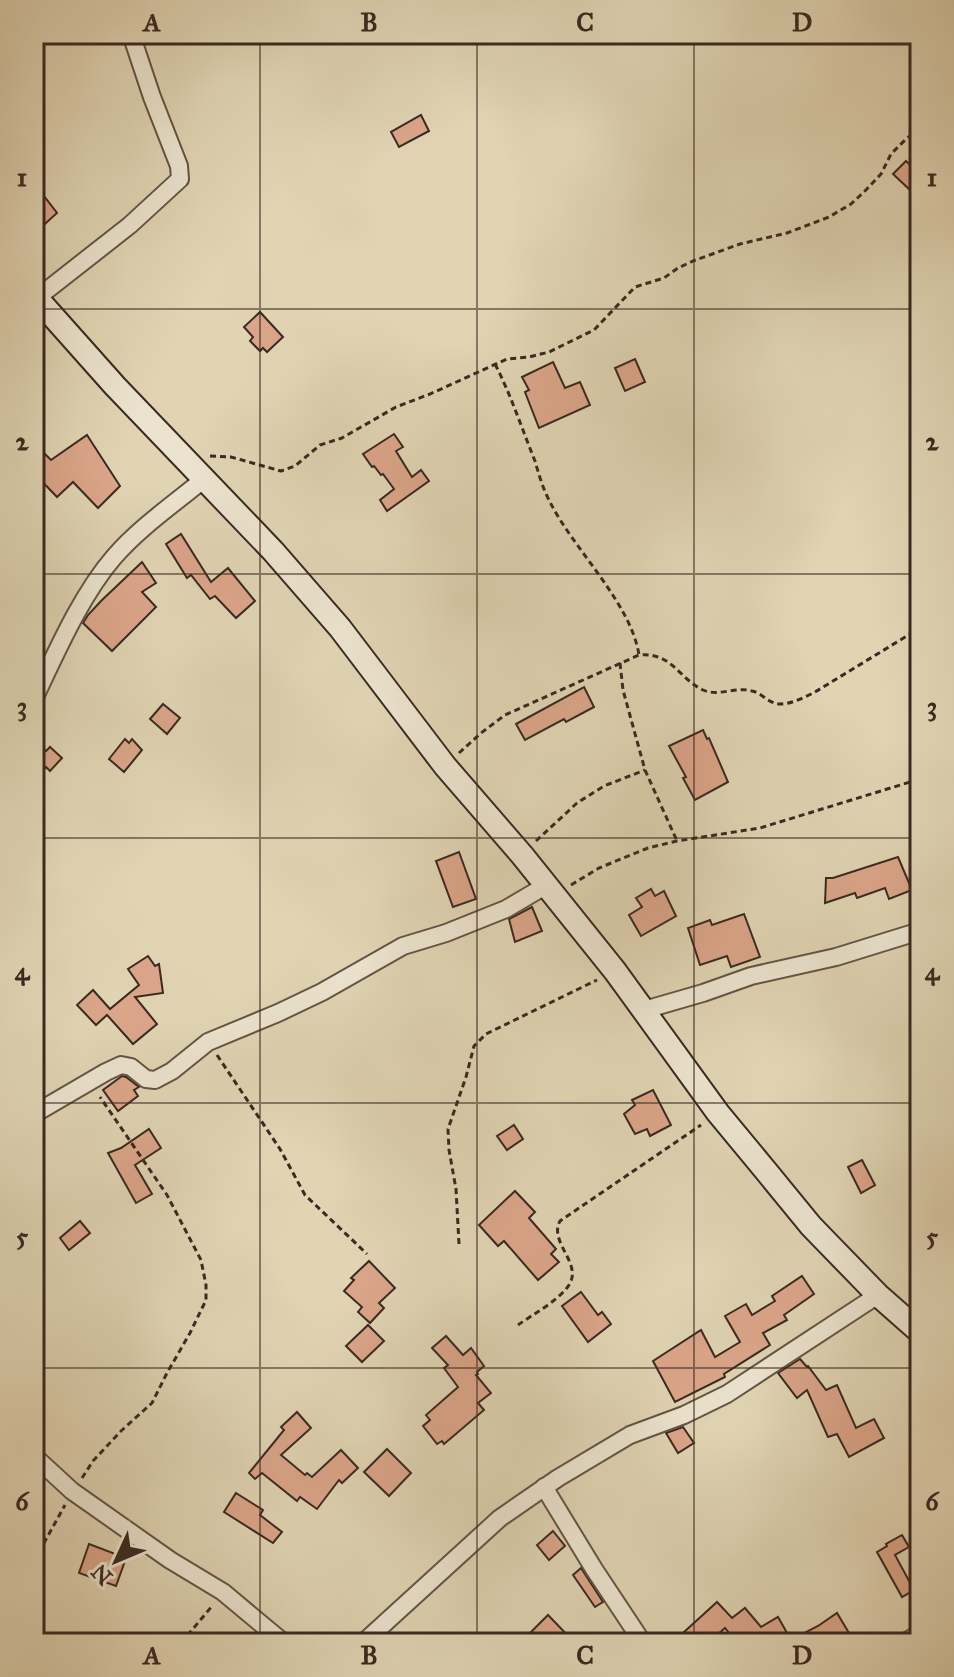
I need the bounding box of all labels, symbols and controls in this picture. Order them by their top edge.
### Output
text: A [141,6,161,38]
text: B [360,6,378,38]
text: C [576,6,594,38]
text: D [792,6,812,38]
text: 1 [17,161,27,193]
text: 1 [927,161,937,193]
text: 2 [16,425,30,457]
text: 2 [926,425,940,457]
text: 3 [17,690,27,722]
text: 3 [927,690,937,722]
text: 4 [15,955,31,987]
text: 4 [925,955,941,987]
text: 5 [16,1220,29,1252]
text: 5 [926,1220,939,1252]
text: 6 [15,1485,30,1517]
text: 6 [925,1485,940,1517]
north arrow [76,1521,156,1601]
text: N [86,1558,118,1591]
text: A [141,1639,161,1671]
text: B [360,1639,378,1671]
text: C [576,1639,594,1671]
text: D [792,1639,812,1671]

